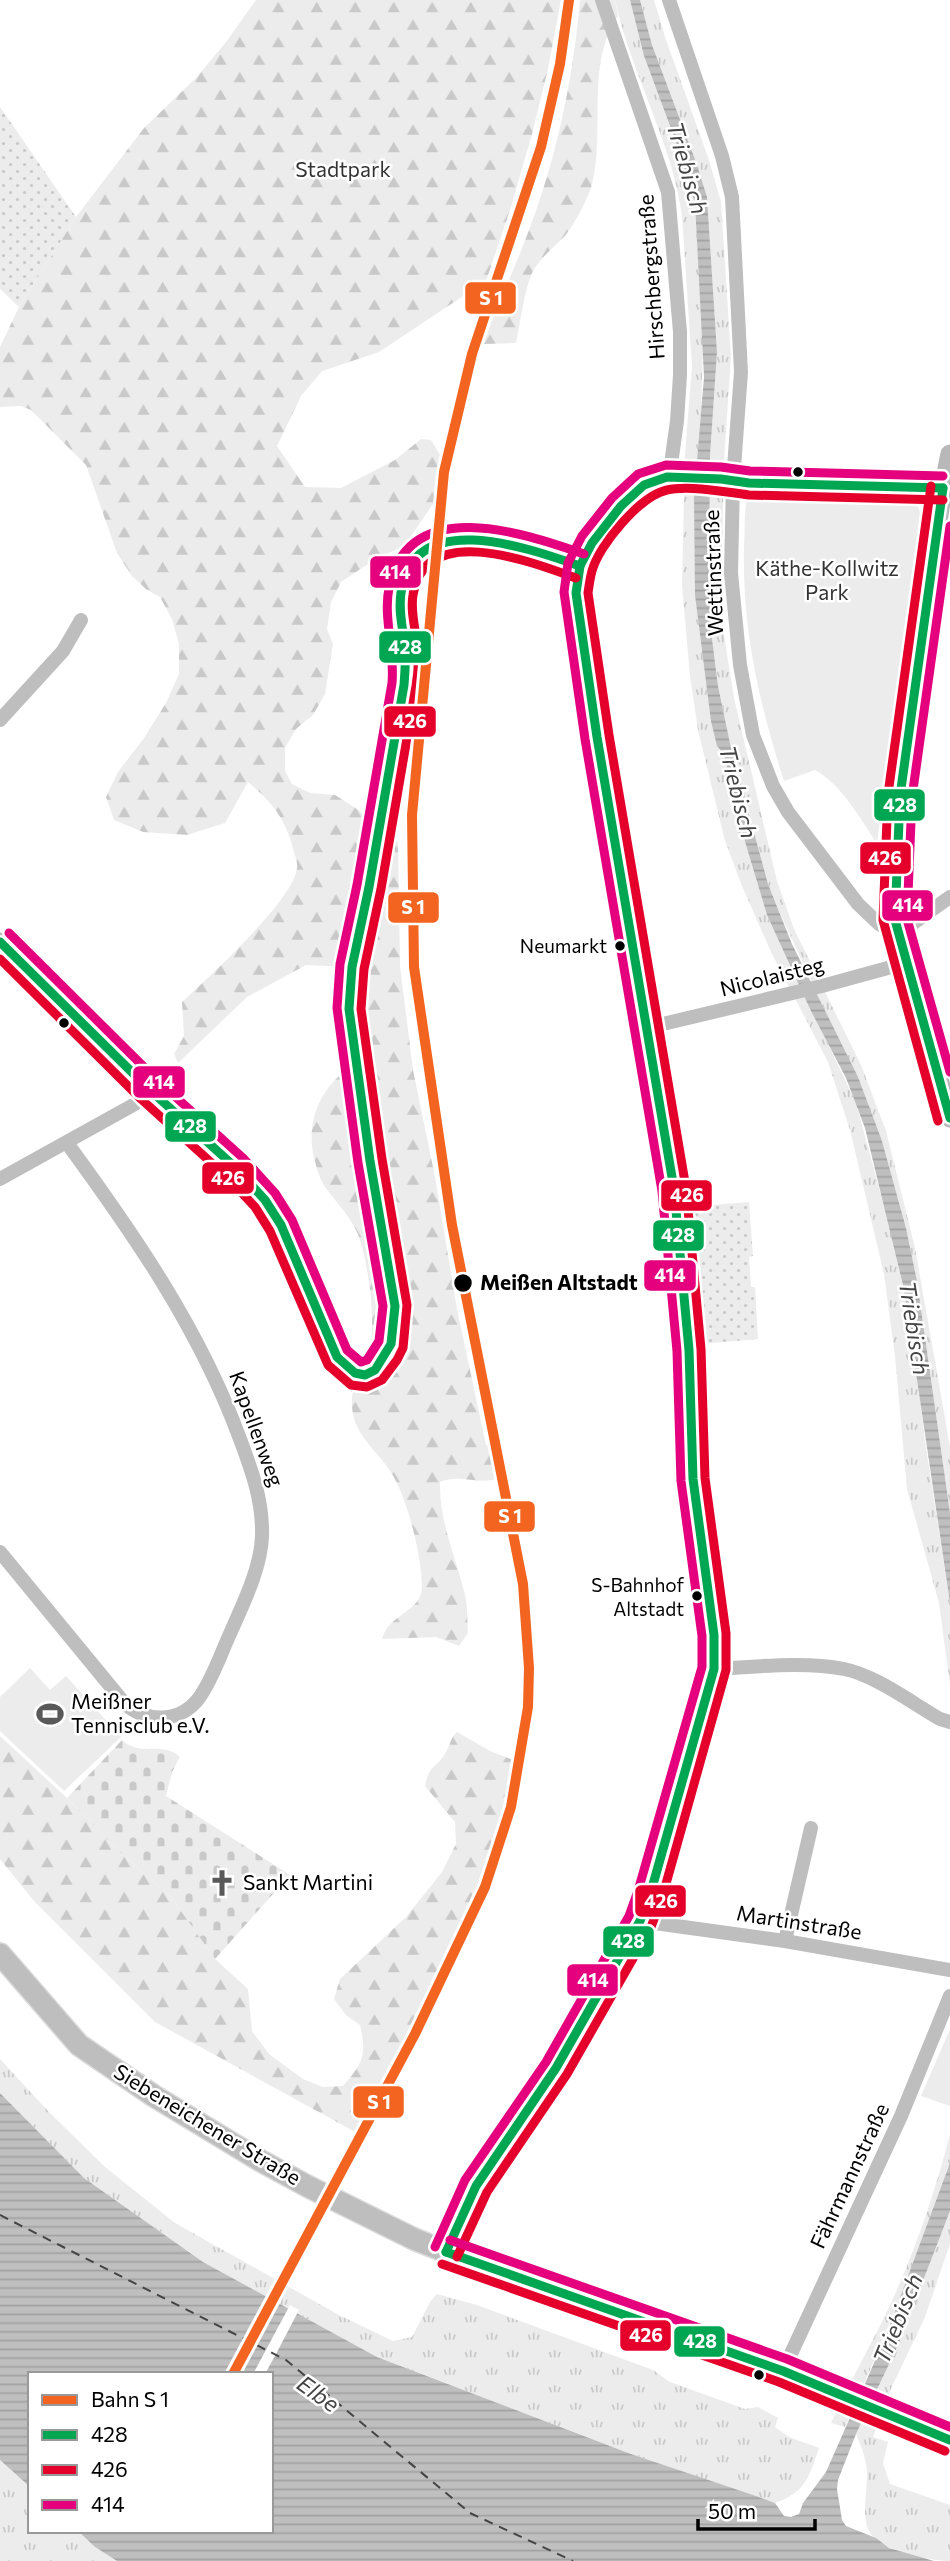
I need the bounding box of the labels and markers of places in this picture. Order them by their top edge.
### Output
unlabelled marker [791,465,805,479]
place label: Neumarkt [520,934,607,957]
marker: Neumarkt [613,939,627,953]
unlabelled marker [57,1016,71,1030]
place label: Meißen Altstadt [480,1269,638,1294]
marker: Meißen Altstadt [452,1272,474,1294]
place label: S-Bahnhof Altstadt [591,1573,684,1620]
marker: S-Bahnhof Altstadt [690,1589,704,1603]
place label: Meißner Tennisclub e.V. [71,1688,210,1737]
sports icon: Meißner Tennisclub e.V. [35,1699,65,1729]
church icon: Sankt Martini [207,1868,237,1898]
place label: Sankt Martini [243,1869,373,1894]
unlabelled marker [752,2368,766,2382]

